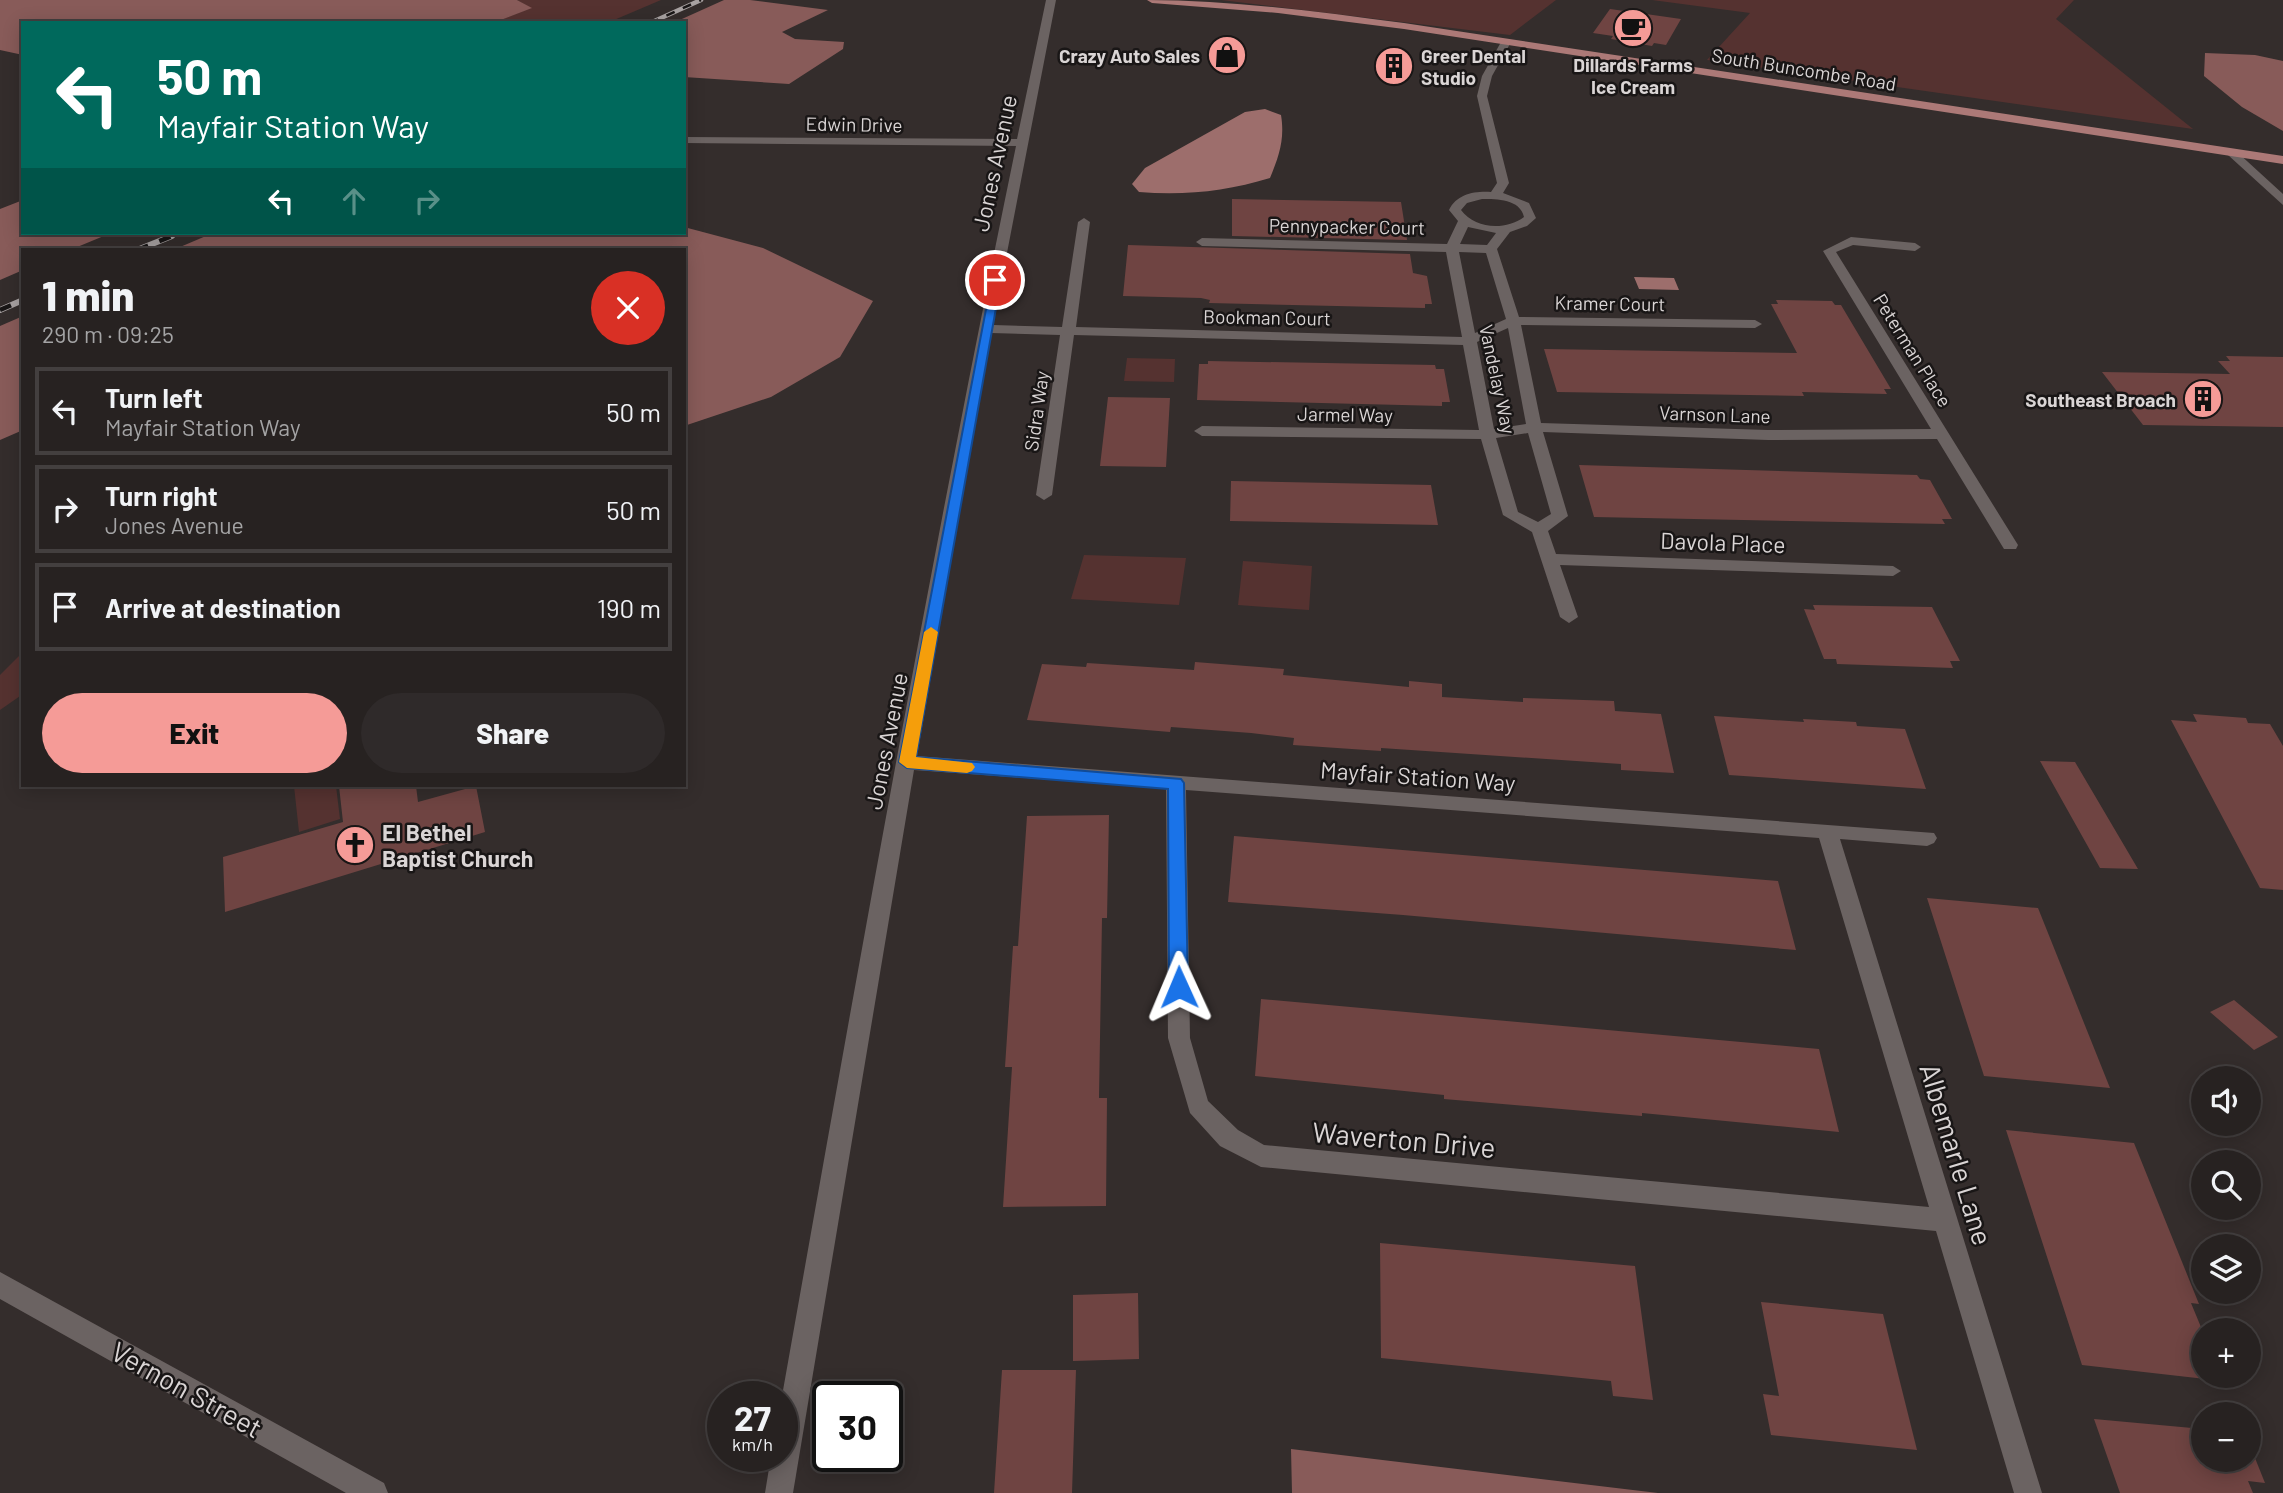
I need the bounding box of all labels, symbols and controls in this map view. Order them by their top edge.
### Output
cafe icon: Dillards Farms Ice Cream [1612,7,1654,49]
shop icon: Crazy Auto Sales [1206,34,1248,76]
street label: South Buncombe Road [1710,43,1898,95]
place label: Crazy Auto Sales [1059,44,1200,67]
place label: Greer Dental Studio [1421,44,1526,89]
building icon: Greer Dental Studio [1373,45,1415,87]
text: 50 m [157,46,262,105]
icon: left [42,49,133,140]
place label: Dillards Farms Ice Cream [1573,53,1693,98]
street label: Jones Avenue [966,92,1022,234]
text: Mayfair Station Way [157,106,429,144]
street label: Edwin Drive [805,112,903,136]
icon: left [262,182,300,220]
icon: ahead [335,182,373,220]
icon: right [408,182,446,220]
street label: Pennypacker Court [1269,213,1425,239]
pin [965,250,1025,310]
icon: arrive [976,261,1014,299]
text: 1 min [42,269,134,319]
button: close [591,271,665,345]
street label: Peterman Place [1869,289,1957,411]
street label: Kramer Court [1554,291,1666,315]
street label: Bookman Court [1203,304,1331,330]
text: 290 m · 09:25 [42,320,174,348]
street label: Vandelay Way [1475,322,1521,436]
street label: Sidra Way [1019,369,1053,453]
building icon: Southeast Broach [2182,378,2224,420]
text: Turn left [105,382,203,413]
place label: Southeast Broach [2025,388,2176,411]
icon: left [46,392,84,430]
text: 50 m [606,396,661,427]
street label: Varnson Lane [1659,401,1771,427]
street label: Jarmel Way [1297,402,1393,426]
text: Mayfair Station Way [105,413,301,441]
text: Turn right [105,480,218,511]
icon: right [46,490,84,528]
text: 50 m [606,494,661,525]
text: Jones Avenue [105,511,244,539]
street label: Davola Place [1660,526,1786,558]
icon: arrive [46,588,84,626]
text: Arrive at destination [105,592,341,623]
text: 190 m [597,592,661,623]
street label: Jones Avenue [859,670,913,812]
button: Exit [42,693,347,773]
button: Share [361,693,665,773]
street label: Mayfair Station Way [1319,755,1517,797]
place label: El Bethel Baptist Church [382,818,533,872]
church icon: El Bethel Baptist Church [334,824,376,866]
position arrow [1142,950,1216,1024]
street label: Albemarle Lane [1913,1059,2001,1249]
map controls [2191,1066,2261,1472]
button: sound [2191,1066,2261,1136]
street label: Waverton Drive [1311,1114,1497,1164]
button: search [2191,1150,2261,1220]
button: layers [2191,1234,2261,1304]
button: + [2191,1318,2261,1388]
street label: Vernon Street [105,1334,269,1444]
speed limit sign: 30 [812,1381,903,1472]
text: 27 [734,1396,771,1438]
button: − [2191,1402,2261,1472]
text: km/h [732,1433,773,1455]

